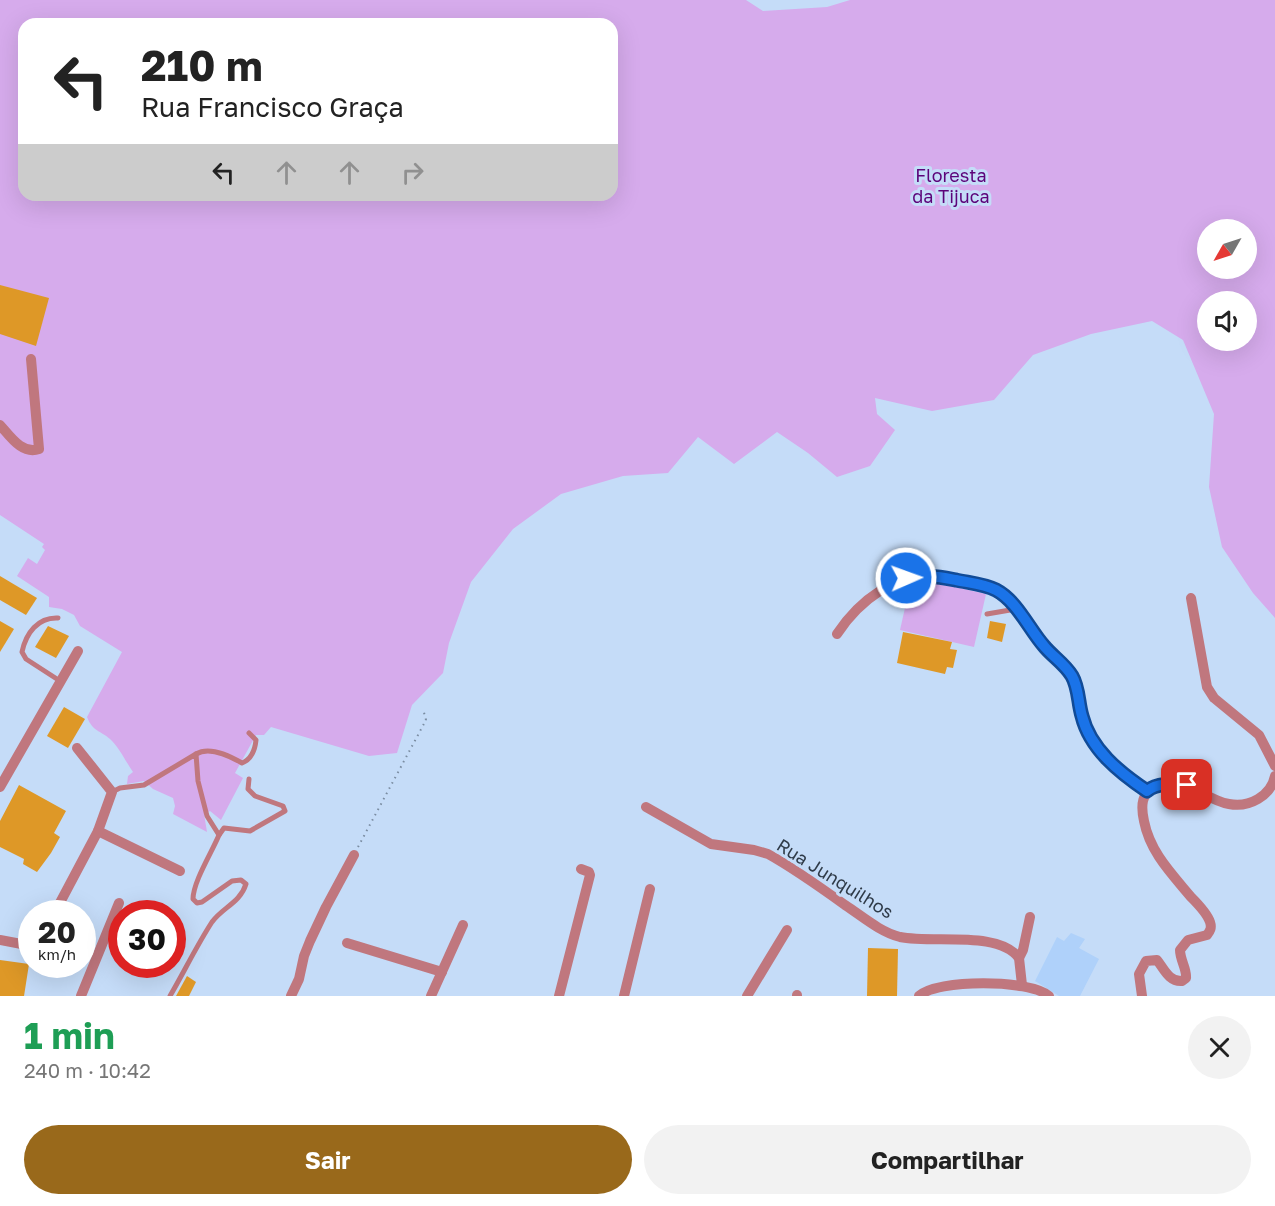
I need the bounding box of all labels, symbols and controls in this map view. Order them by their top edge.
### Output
text: 210 m [141,40,263,90]
icon: left [42,42,120,120]
text: Rua Francisco Graça [141,91,404,123]
icon: left [207,156,240,189]
icon: ahead [270,156,303,189]
icon: ahead [333,156,366,189]
icon: right [396,156,429,189]
park label: Floresta da Tijuca [912,164,990,207]
north arrow [1197,219,1257,279]
map controls [1197,219,1257,351]
button: sound [1197,291,1257,351]
position arrow [874,546,938,610]
pin [1161,759,1212,810]
icon: arrive [1170,768,1203,801]
street label: Rua Junquilhos [773,833,898,923]
speed limit sign: 30 [108,900,186,978]
text: 20 [38,914,76,950]
text: km/h [38,945,76,963]
text: 1 min [24,1014,115,1057]
button: close [1188,1016,1251,1079]
text: 240 m · 10:42 [24,1058,151,1082]
button: Sair [24,1125,632,1194]
button: Compartilhar [644,1125,1251,1194]

